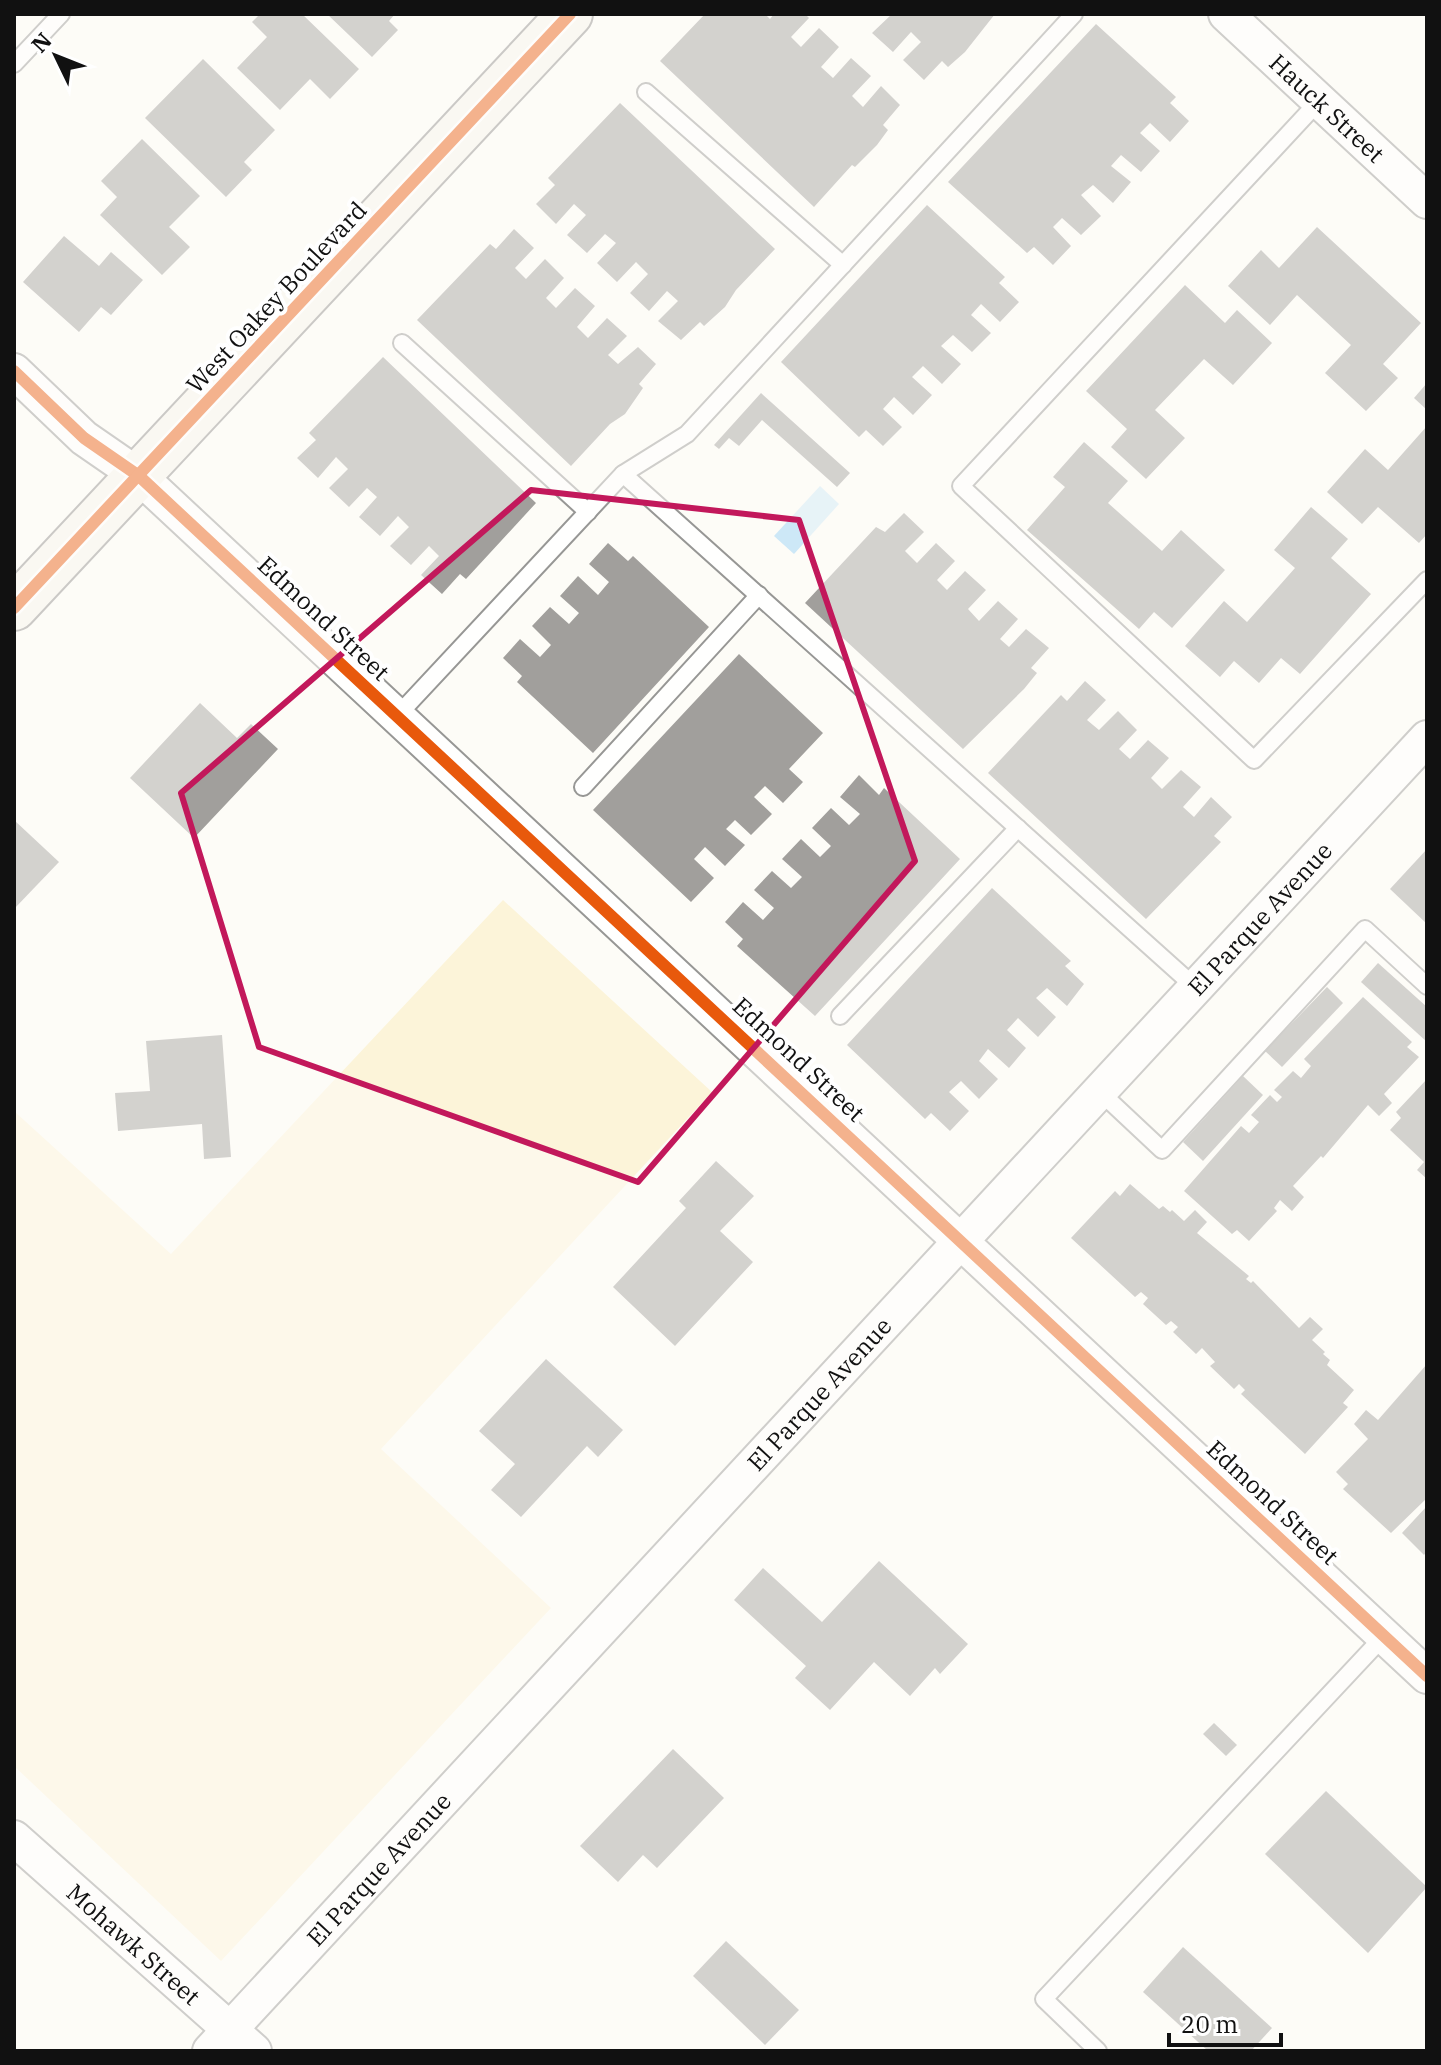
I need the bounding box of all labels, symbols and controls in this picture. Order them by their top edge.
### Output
north arrow [16,16,96,96]
text: N [24,26,58,58]
street label: Hauck Street [1263,46,1391,170]
street label: West Oakey Boulevard [179,194,373,400]
street label: Edmond Street [251,549,397,687]
street label: El Parque Avenue [1180,835,1339,1002]
street label: Edmond Street [726,990,872,1128]
street label: El Parque Avenue [740,1310,898,1478]
street label: Edmond Street [1200,1433,1346,1571]
street label: El Parque Avenue [299,1785,458,1953]
street label: Mohawk Street [60,1876,207,2012]
scale bar [1169,1997,1281,2047]
text: 20 m [1181,2008,1238,2040]

